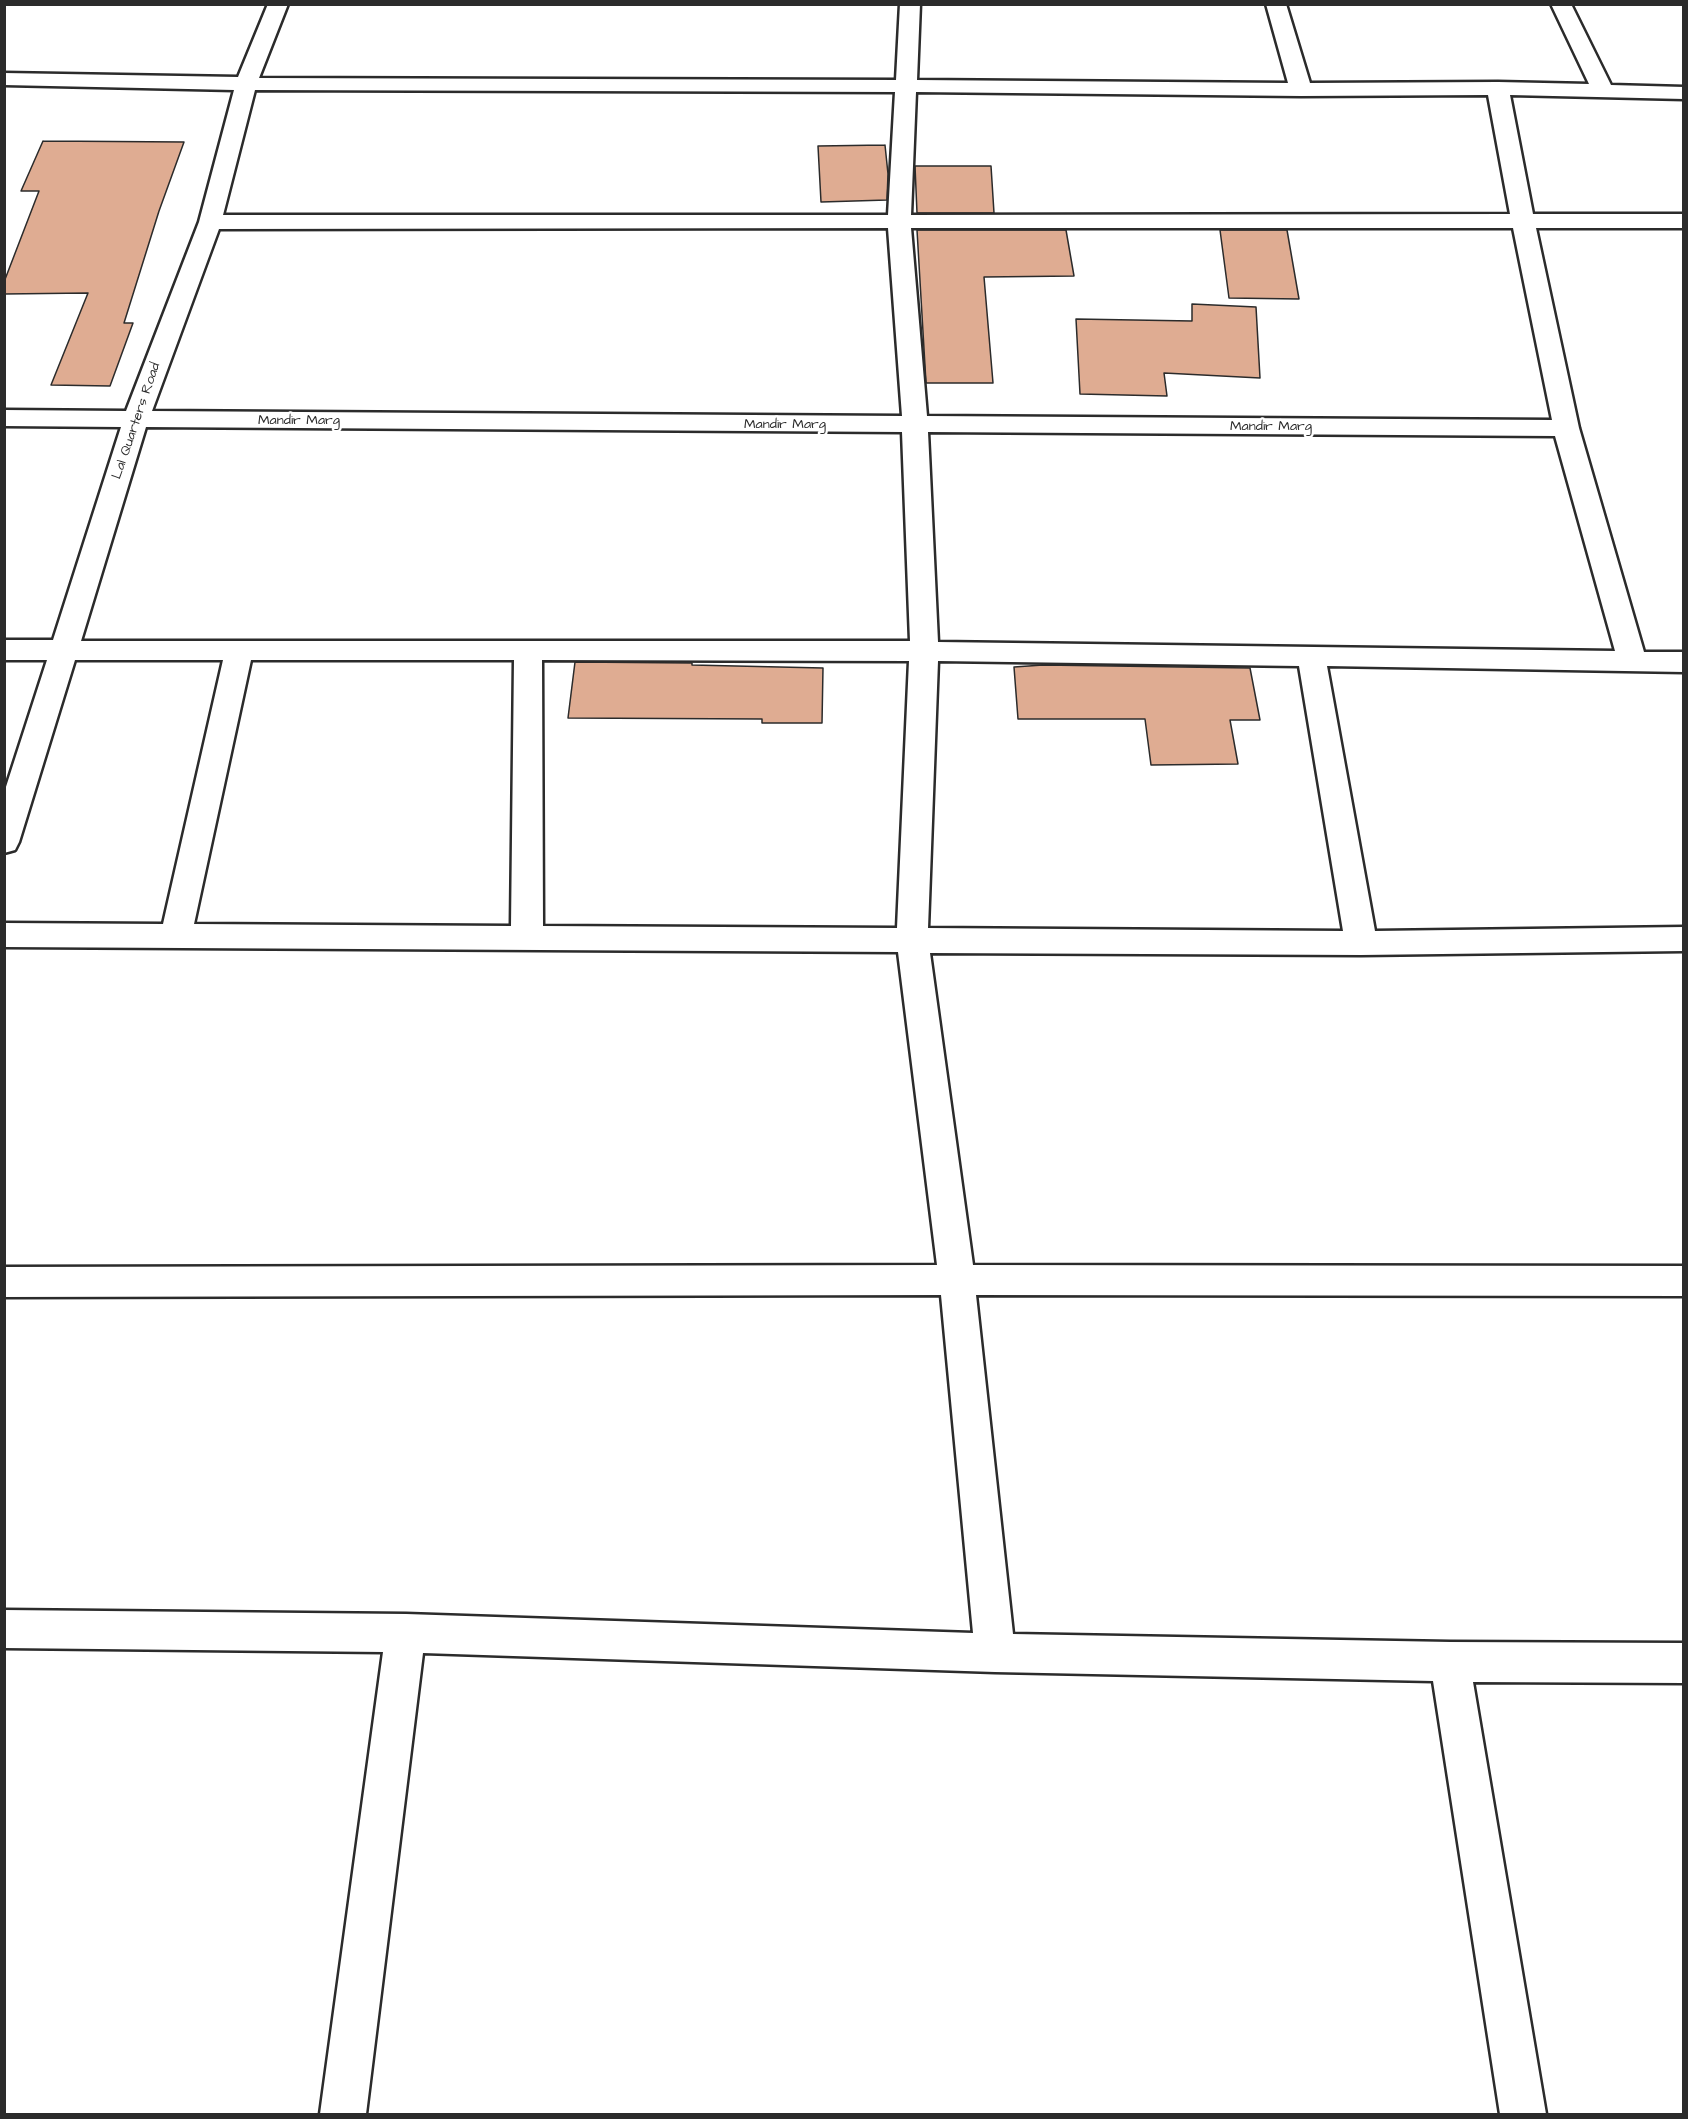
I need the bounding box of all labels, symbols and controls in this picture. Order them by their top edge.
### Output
street label: Lal Quarters Road [109,360,165,482]
street label: Mandir Marg [258,413,340,429]
street label: Mandir Marg [744,417,826,433]
street label: Mandir Marg [1230,419,1312,435]

